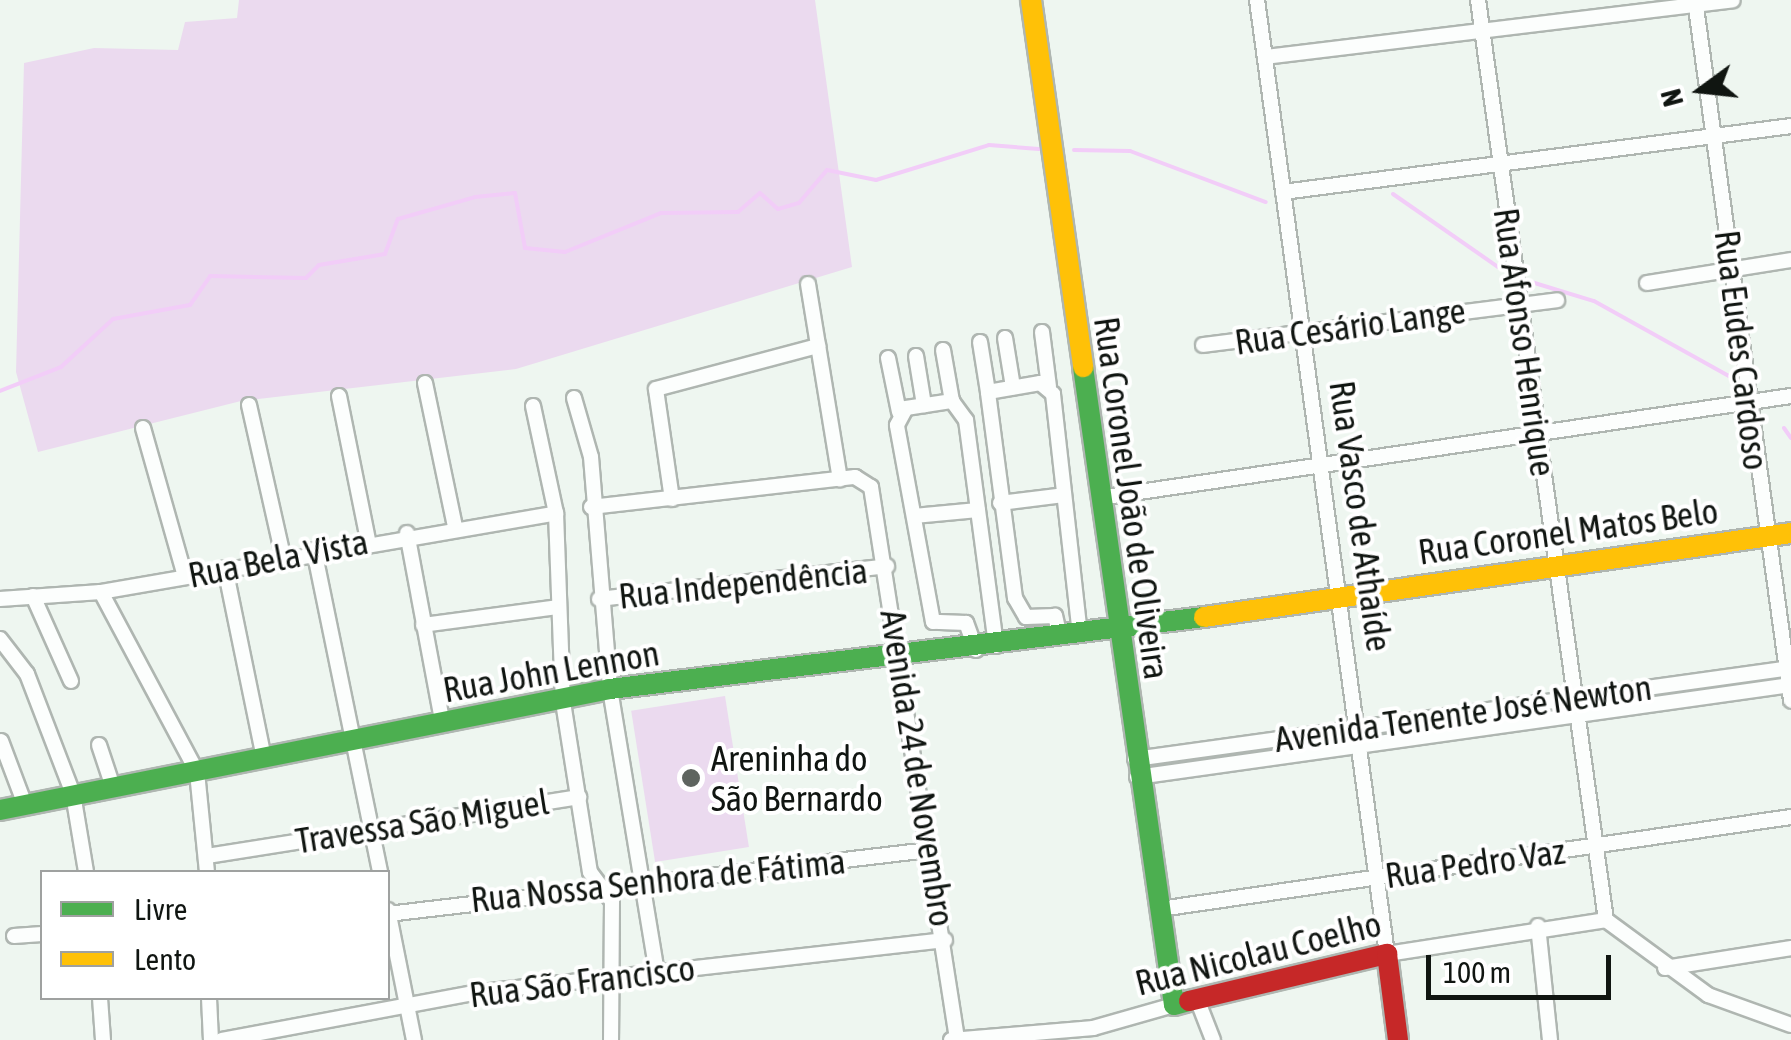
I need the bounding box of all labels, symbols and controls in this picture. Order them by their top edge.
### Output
north arrow [1651,40,1751,140]
text: N [1654,86,1690,110]
street label: Rua Afonso Henrique [1485,205,1565,479]
street label: Rua Eudes Cardoso [1706,228,1778,472]
street label: Rua Cesário Lange [1232,289,1468,363]
street label: Rua Coronel João de Oliveira [1086,314,1178,682]
street label: Rua Vasco de Athaíde [1321,378,1401,654]
street label: Rua Coronel Matos Belo [1415,489,1721,573]
street label: Rua Bela Vista [185,520,371,596]
street label: Rua Independência [616,549,870,617]
street label: Avenida 24 de Novembro [872,607,964,929]
street label: Rua John Lennon [440,631,662,711]
street label: Avenida Tenente José Newton [1272,666,1654,760]
place label: Areninha do São Bernardo [711,737,883,819]
marker: Areninha do São Bernardo [680,767,702,789]
street label: Travessa São Miguel [292,780,552,862]
street label: Rua Pedro Vaz [1382,830,1568,896]
street label: Rua Nossa Senhora de Fátima [469,839,847,921]
legend [40,870,390,1000]
text: Livre [134,892,187,926]
street label: Rua Nicolau Coelho [1131,902,1385,1004]
scale bar [1431,935,1616,997]
text: Lento [134,942,196,976]
street label: Rua São Francisco [467,946,697,1016]
text: 100 m [1443,955,1511,989]

